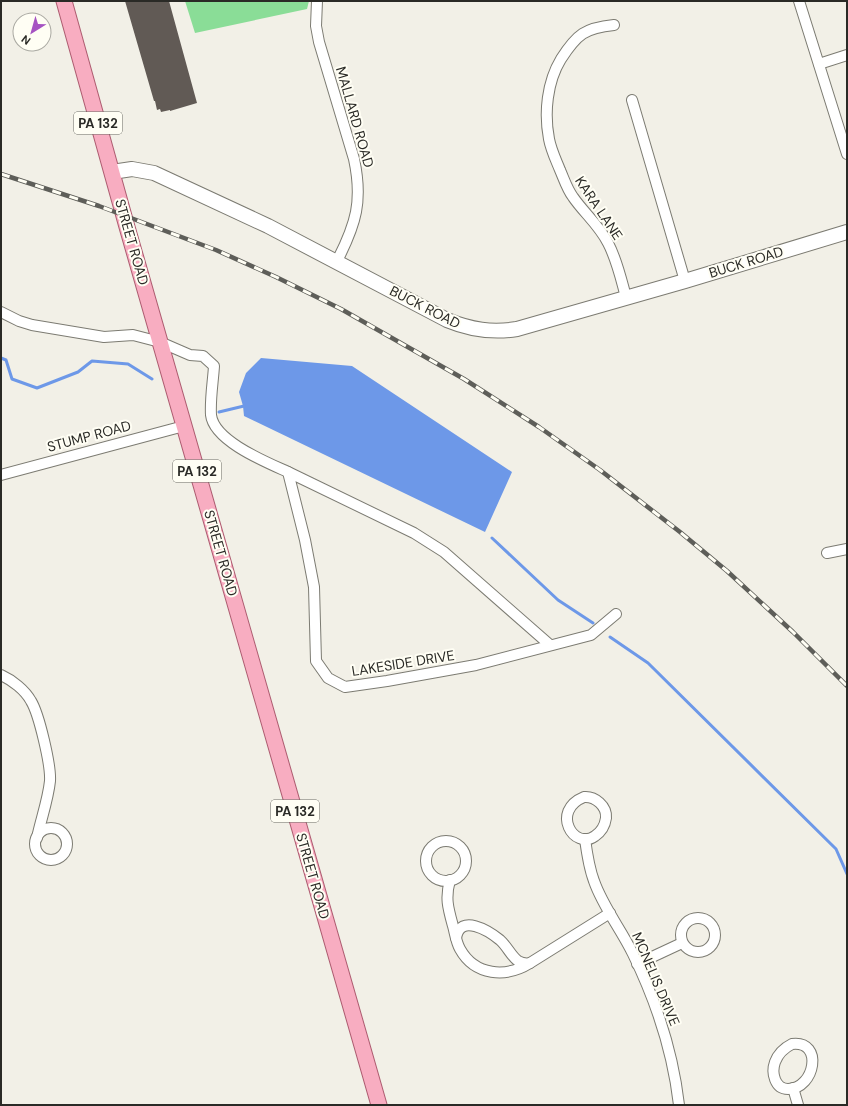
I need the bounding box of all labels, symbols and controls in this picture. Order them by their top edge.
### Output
north arrow [12,12,52,52]
text: N [19,32,33,48]
street label: MALLARD ROAD [332,64,378,170]
road number: PA 132 [74,112,122,134]
street label: KARA LANE [571,173,627,243]
street label: STREET ROAD [111,197,153,287]
street label: BUCK ROAD [707,242,785,282]
street label: BUCK ROAD [387,282,463,332]
street label: STUMP ROAD [45,416,133,456]
road number: PA 132 [173,460,221,482]
street label: STREET ROAD [200,508,242,598]
street label: LAKESIDE DRIVE [350,646,456,680]
road number: PA 132 [271,800,319,822]
street label: STREET ROAD [292,831,334,921]
street label: MCNELIS DRIVE [628,929,684,1029]

